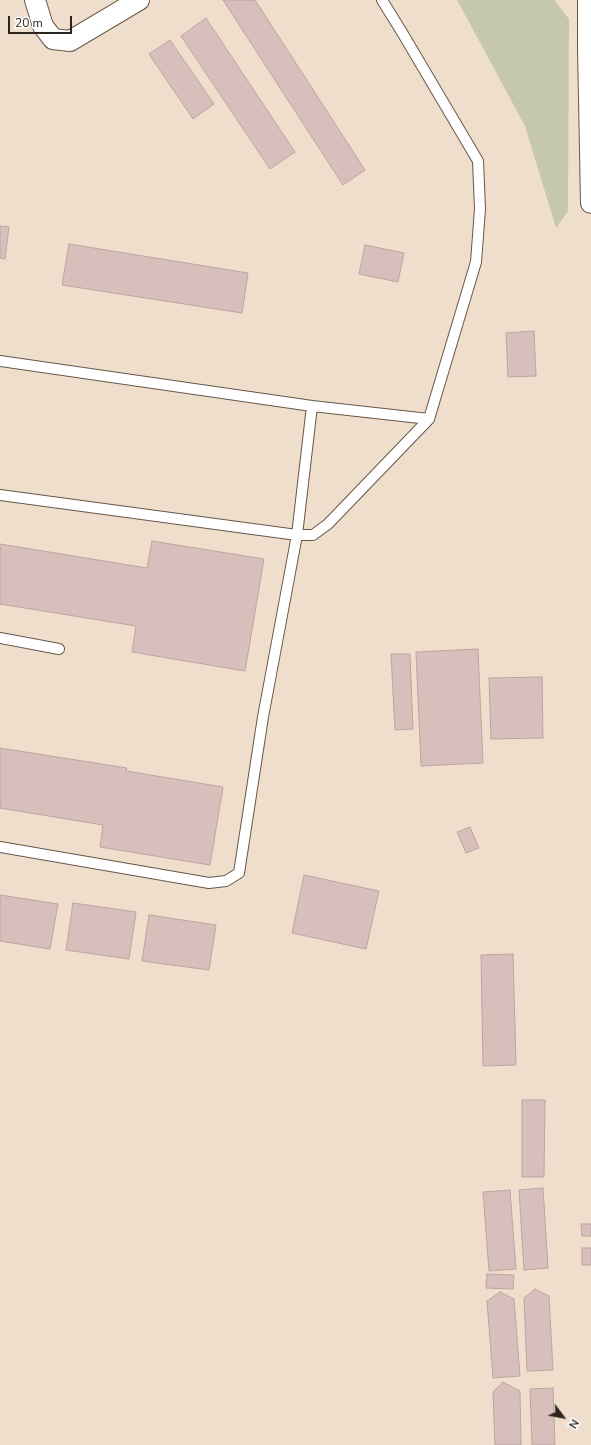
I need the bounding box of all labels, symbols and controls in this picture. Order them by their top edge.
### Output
scale bar [10,8,74,34]
text: 20 m [15,15,43,31]
north arrow [543,1397,583,1437]
text: N [565,1416,582,1431]

